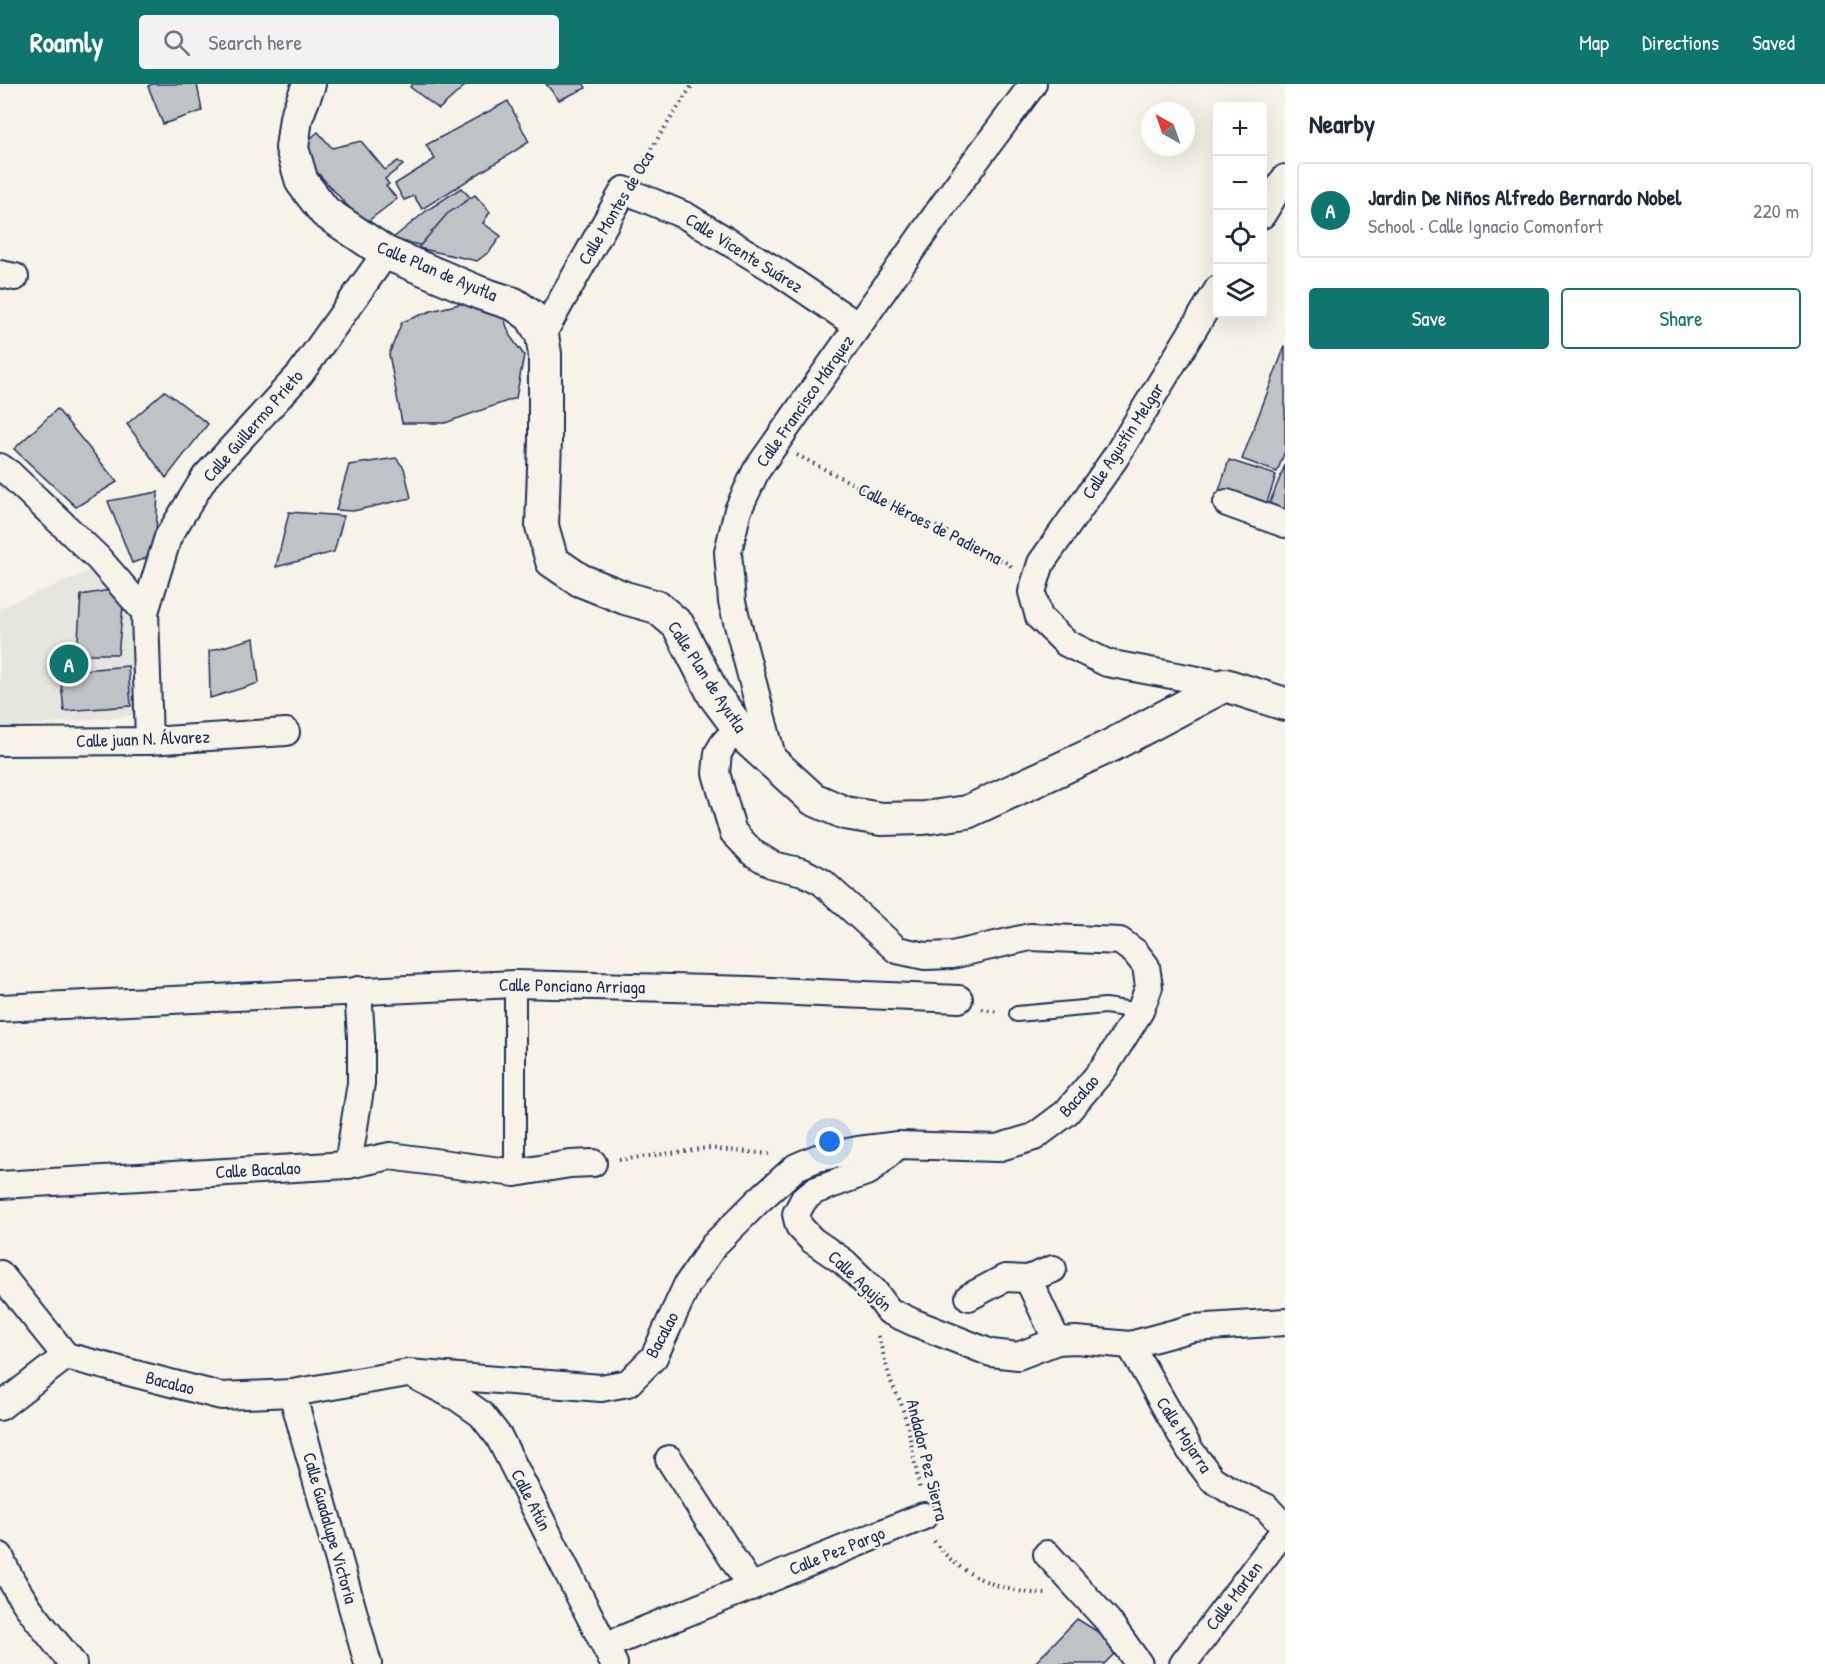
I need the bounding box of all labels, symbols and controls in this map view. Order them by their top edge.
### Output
search box [139,15,559,69]
text: Roamly [30,23,103,61]
icon: search [160,26,193,59]
text: Search here [208,27,302,57]
text: Map [1579,28,1609,57]
text: Directions [1642,28,1719,57]
text: Saved [1752,28,1795,57]
north arrow [1141,102,1195,156]
map controls [1213,102,1267,318]
button: + [1213,102,1267,156]
text: Nearby [1309,106,1375,141]
street label: Calle Montes de Oca [572,146,659,269]
button: − [1213,156,1267,210]
text: Jardin De Niños Alfredo Bernardo Nobel [1368,182,1681,212]
text: A [1326,197,1335,224]
text: 220 m [1753,197,1799,224]
street label: Calle Vicente Suárez [681,206,808,299]
button: locate [1213,210,1267,264]
text: School · Calle Ignacio Comonfort [1368,212,1603,239]
street label: Calle Plan de Ayutla [373,234,501,307]
button: layers [1213,264,1267,318]
button: Save [1309,288,1549,349]
button: Share [1561,288,1801,349]
street label: Calle Francisco Márquez [750,329,860,472]
street label: Calle Guillermo Prieto [197,364,308,487]
street label: Calle Agustín Melgar [1076,378,1170,504]
street label: Calle Héroes de Padierna [854,476,1006,571]
street label: Calle Plan de Ayutla [662,616,753,738]
pin: A [50,642,88,686]
street label: Calle juan N. Álvarez [76,724,211,753]
street label: Calle Ponciano Arriaga [499,972,645,999]
street label: Bacalao [1053,1069,1104,1122]
your location [815,1127,844,1156]
street label: Calle Bacalao [215,1155,301,1184]
street label: Calle Agujón [823,1244,898,1317]
street label: Bacalao [639,1307,684,1362]
street label: Bacalao [143,1364,197,1401]
street label: Calle Mojarra [1150,1392,1218,1478]
street label: Andador Pez Sierra [900,1397,955,1523]
street label: Calle Guadalupe Victoria [297,1449,364,1607]
street label: Calle Atún [505,1465,558,1535]
street label: Calle Pez Pargo [785,1520,889,1581]
street label: Calle Marlen [1199,1556,1268,1635]

